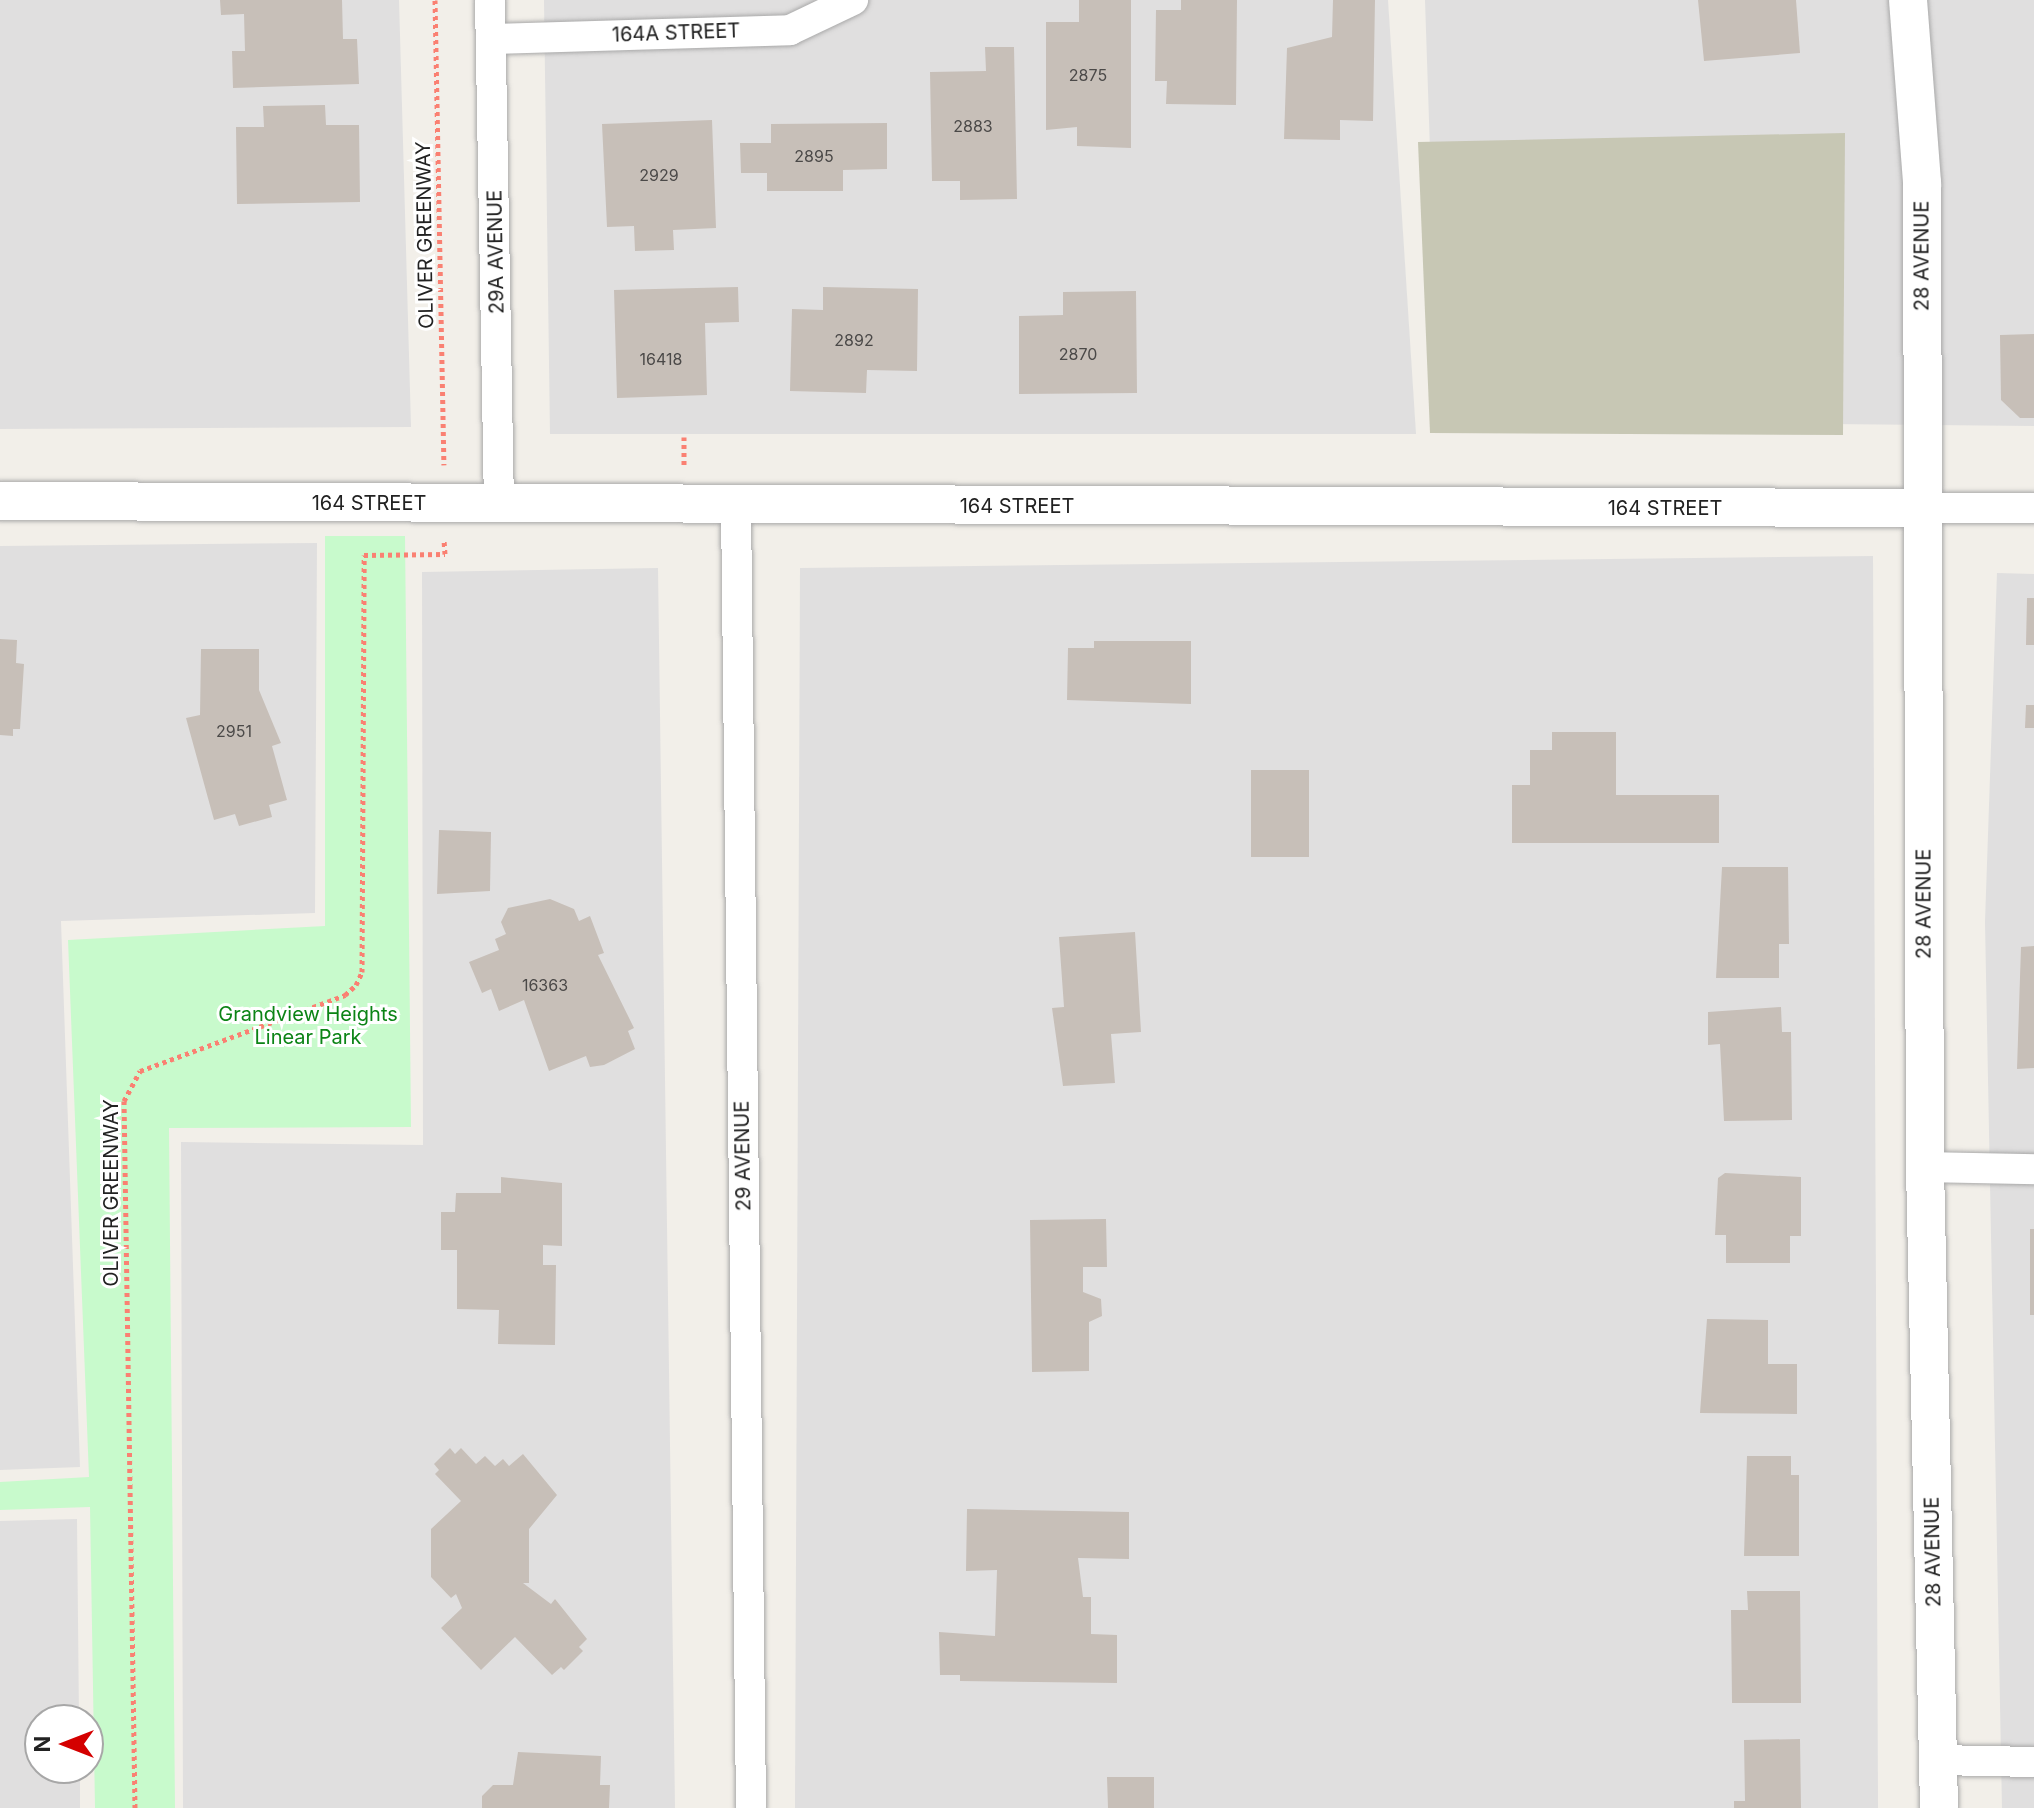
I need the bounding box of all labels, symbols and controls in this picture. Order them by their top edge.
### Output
street label: 164A STREET [611,19,741,47]
house number: 2875 [1069,65,1107,85]
house number: 2883 [953,116,993,136]
street label: OLIVER GREENWAY [411,141,439,329]
house number: 2895 [794,146,834,166]
house number: 2929 [639,165,679,185]
street label: 29A AVENUE [483,190,509,314]
street label: 28 AVENUE [1910,201,1934,311]
house number: 2892 [834,330,874,350]
house number: 2870 [1059,344,1097,364]
house number: 16418 [640,349,682,369]
street label: 164 STREET [312,491,426,515]
street label: 164 STREET [960,494,1074,518]
street label: 164 STREET [1608,496,1722,520]
house number: 2951 [216,721,252,741]
street label: 28 AVENUE [1912,849,1936,959]
house number: 16363 [522,975,568,995]
park label: Grandview Heights Linear Park [218,1003,398,1050]
street label: OLIVER GREENWAY [99,1099,123,1287]
street label: 29 AVENUE [730,1101,756,1211]
street label: 28 AVENUE [1920,1497,1946,1607]
north arrow [24,1704,104,1784]
text: N [29,1736,55,1752]

